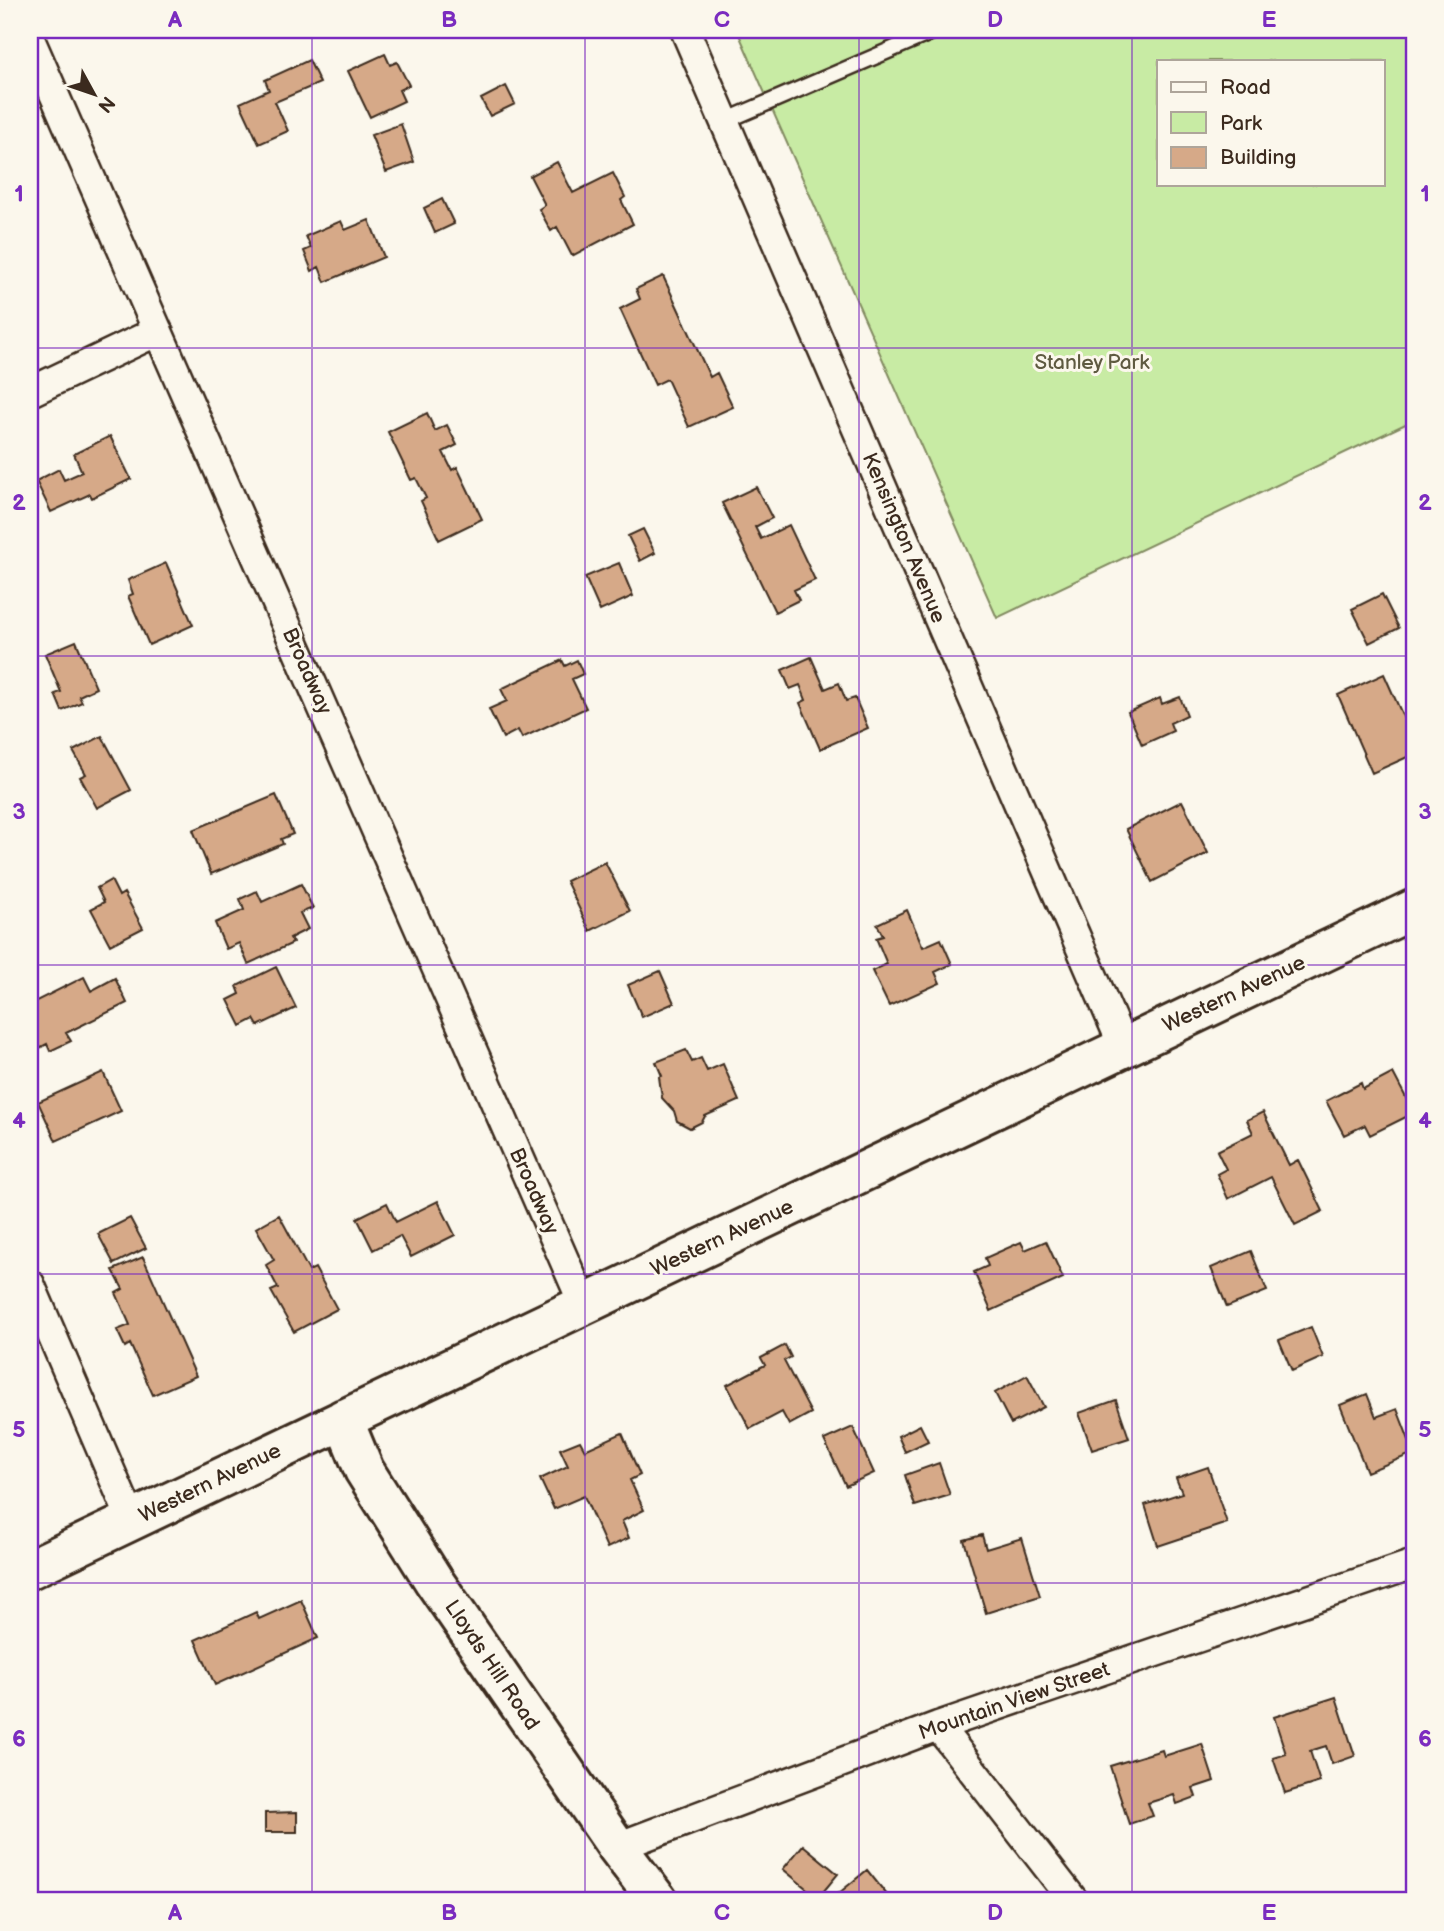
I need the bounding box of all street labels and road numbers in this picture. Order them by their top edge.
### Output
street label: Kensington Avenue [857,449,951,627]
street label: Broadway [277,624,337,719]
street label: Western Avenue [1159,950,1309,1038]
street label: Broadway [504,1144,564,1239]
street label: Western Avenue [647,1194,797,1282]
street label: Western Avenue [135,1438,285,1528]
street label: Lloyds Hill Road [439,1595,545,1735]
street label: Mountain View Street [915,1656,1113,1745]

